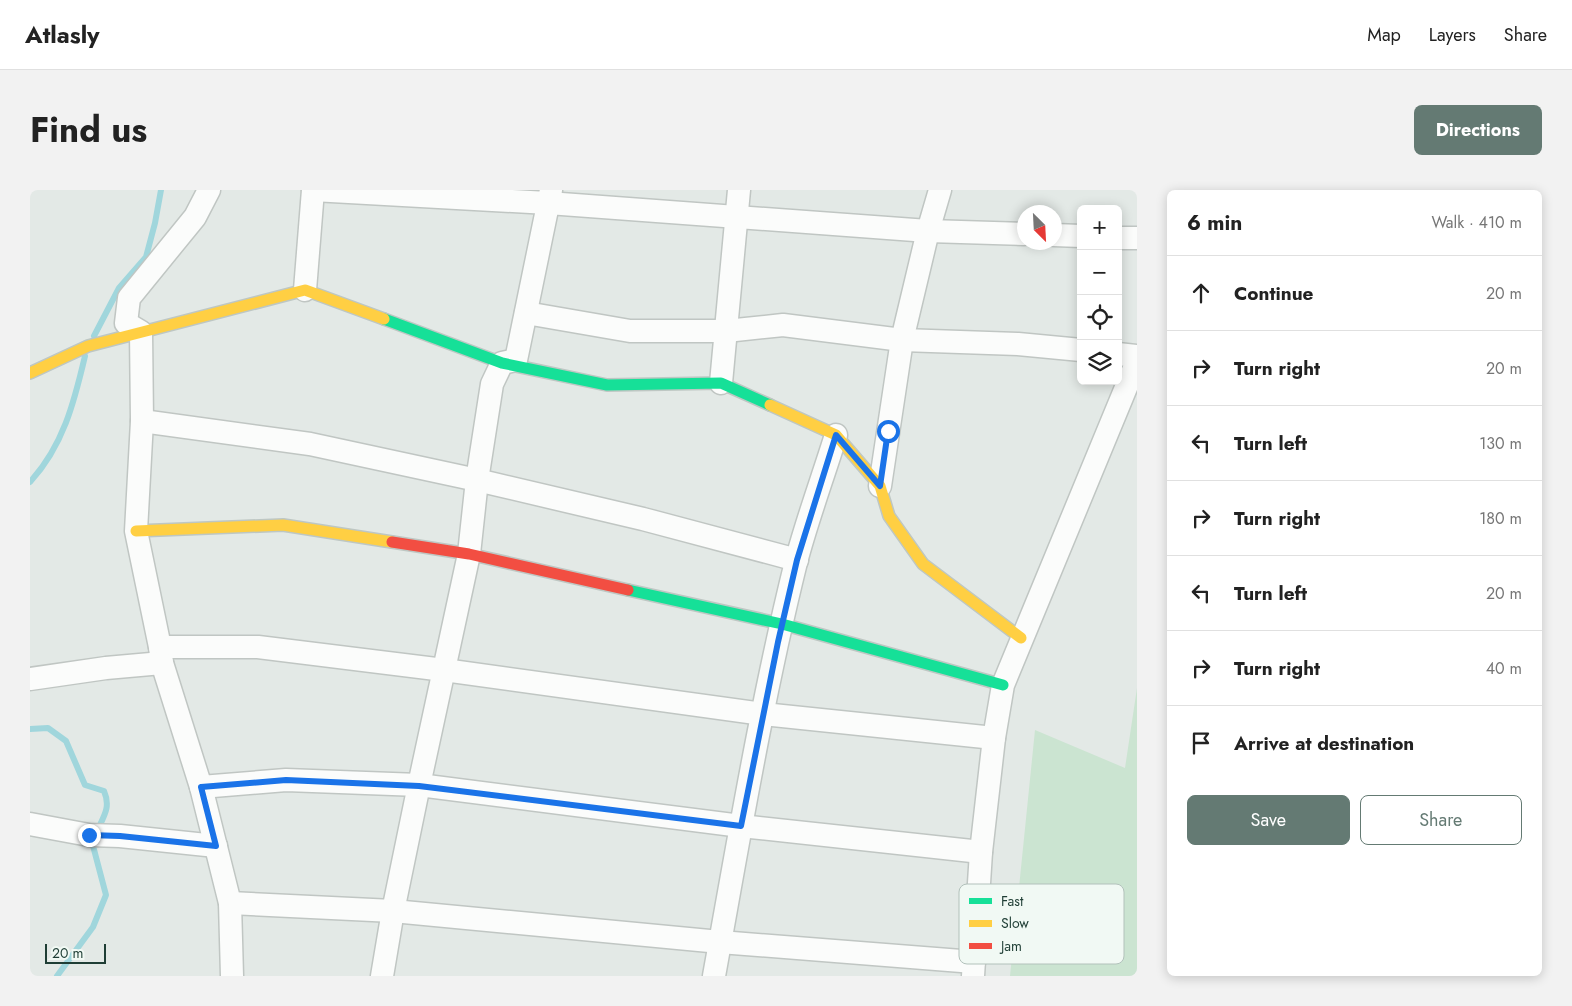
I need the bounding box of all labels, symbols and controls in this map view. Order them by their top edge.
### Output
text: Atlasly [25,17,100,52]
text: Map [1367,22,1401,48]
text: Layers [1429,22,1476,48]
text: Share [1504,22,1547,48]
text: Find us [30,105,147,155]
button: Directions [1414,105,1542,155]
north arrow [1017,205,1062,250]
map controls [1077,205,1122,385]
button: + [1077,205,1122,250]
text: 6 min [1187,208,1242,238]
text: Walk · 410 m [1432,211,1522,234]
button: − [1077,250,1122,295]
icon: ahead [1187,279,1215,307]
text: Continue [1234,280,1313,307]
text: 20 m [1486,282,1522,305]
button: locate [1077,295,1122,340]
button: layers [1077,340,1122,385]
icon: right [1187,354,1215,382]
text: Turn right [1234,355,1320,382]
text: 20 m [1486,357,1522,380]
route start [877,420,900,443]
icon: left [1187,429,1215,457]
text: Turn left [1234,430,1307,457]
text: 130 m [1479,432,1522,455]
icon: right [1187,504,1215,532]
text: Turn right [1234,505,1320,532]
text: 180 m [1479,507,1522,530]
icon: left [1187,579,1215,607]
text: Turn left [1234,580,1307,607]
text: 20 m [1486,582,1522,605]
icon: right [1187,654,1215,682]
text: Turn right [1234,655,1320,682]
text: 40 m [1486,657,1522,680]
icon: arrive [1187,729,1215,757]
text: Arrive at destination [1234,730,1414,757]
button: Save [1187,795,1350,845]
button: Share [1360,795,1522,845]
route end [78,824,101,847]
legend [959,884,1124,964]
text: Fast [1001,891,1024,911]
text: Slow [1001,913,1029,933]
text: Jam [999,936,1022,956]
scale bar [45,941,106,964]
text: 20 m [52,943,84,963]

